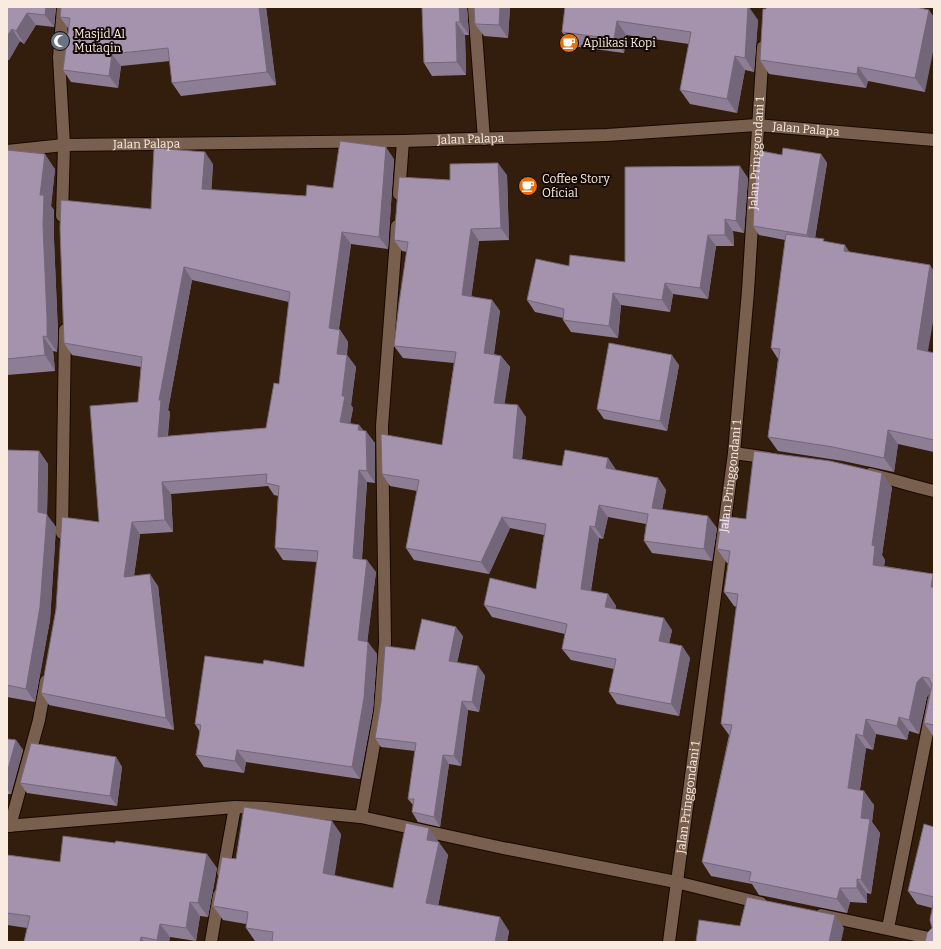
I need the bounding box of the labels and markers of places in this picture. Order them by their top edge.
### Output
place label: Masjid Al Mutaqin [74,27,125,55]
mosque icon: Masjid Al Mutaqin [49,30,71,52]
cafe icon: Aplikasi Kopi [558,32,580,54]
place label: Aplikasi Kopi [583,36,656,50]
place label: Coffee Story Oficial [542,172,610,200]
cafe icon: Coffee Story Oficial [517,175,539,197]

